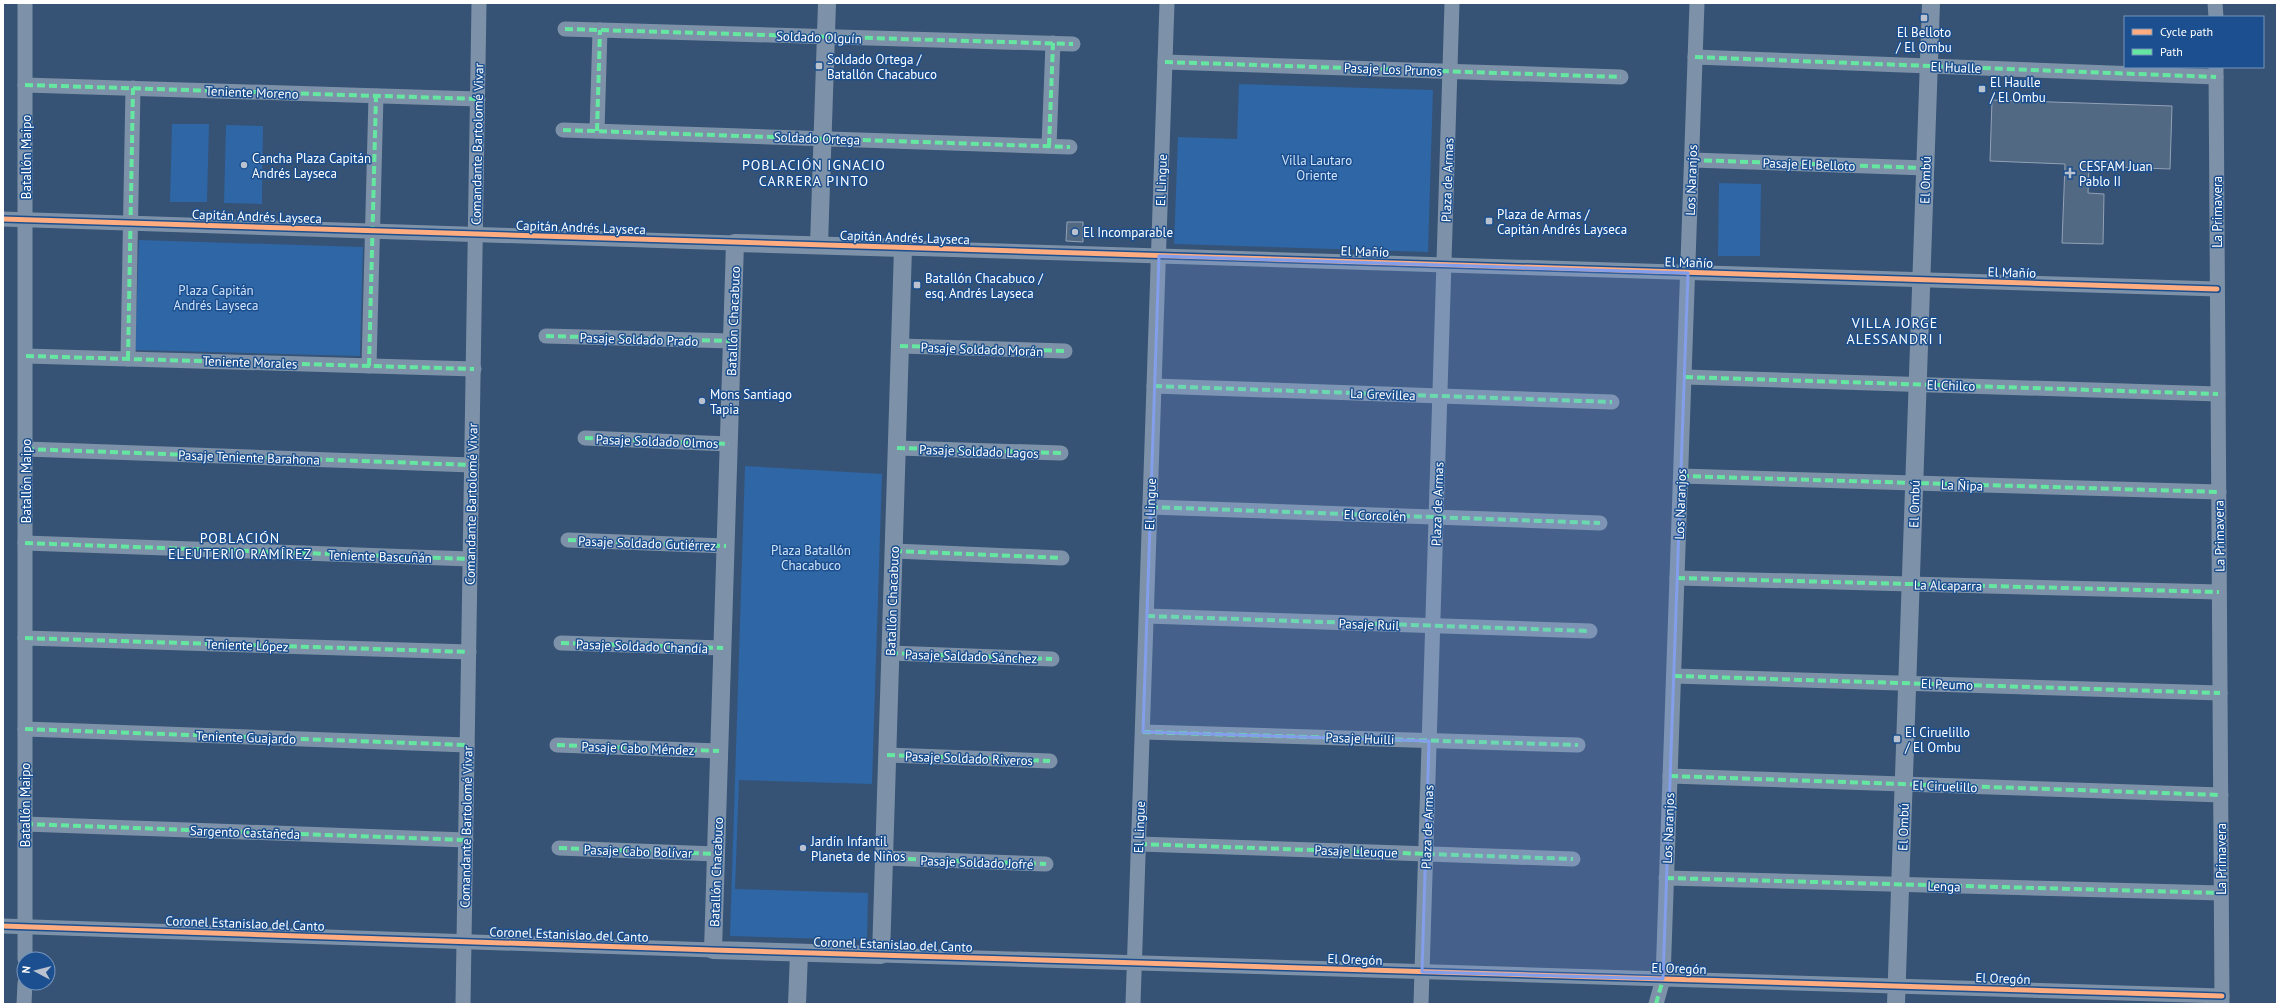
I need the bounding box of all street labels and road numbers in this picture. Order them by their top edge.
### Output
street label: Soldado Olguín [776,28,862,47]
street label: El Hualle [1930,58,1982,77]
street label: Pasaje Los Prunos [1344,59,1442,80]
street label: Comandante Bartolomé Vivar [468,62,487,225]
street label: Teniente Moreno [205,82,299,103]
street label: Batallón Maipo [18,115,35,199]
street label: Soldado Ortega [774,128,860,149]
street label: Plaza de Armas [1438,138,1457,222]
street label: Los Naranjos [1682,144,1701,216]
street label: El Lingue [1152,154,1171,206]
street label: Pasaje El Belloto [1762,154,1856,175]
street label: El Ombú [1916,156,1935,204]
street label: La Primavera [2209,176,2226,248]
street label: Capitán Andrés Layseca [192,206,322,227]
street label: Capitán Andrés Layseca [516,217,646,238]
street label: Capitán Andrés Layseca [840,227,970,248]
street label: El Mañío [1340,242,1390,261]
street label: El Mañío [1664,253,1714,272]
street label: El Mañío [1987,263,2037,282]
street label: Batallón Chacabuco [723,266,744,376]
street label: Pasaje Soldado Prado [579,329,699,350]
street label: Pasaje Soldado Morán [920,339,1043,360]
street label: Teniente Morales [202,352,298,373]
street label: El Chilco [1926,376,1976,395]
street label: La Grevillea [1350,385,1416,404]
street label: Comandante Bartolomé Vivar [462,422,481,585]
street label: Pasaje Soldado Olmos [595,431,719,452]
street label: Batallón Maipo [18,439,35,523]
street label: Pasaje Soldado Lagos [919,441,1039,462]
street label: Pasaje Teniente Barahona [178,447,320,468]
street label: Plaza de Armas [1428,462,1447,546]
street label: Los Naranjos [1671,468,1690,540]
street label: La Ñipa [1941,476,1983,495]
street label: El Lingue [1141,478,1160,530]
street label: El Ombú [1905,480,1924,528]
street label: La Primavera [2210,500,2229,572]
street label: El Corcolén [1343,506,1407,525]
street label: Pasaje Soldado Gutiérrez [578,533,716,554]
street label: Teniente Bascuñán [328,546,432,567]
street label: Batallón Chacabuco [882,546,903,656]
street label: La Alcaparra [1914,576,1982,595]
street label: Pasaje Ruil [1338,615,1400,634]
street label: Teniente López [205,636,289,655]
street label: Pasaje Soldado Chandía [576,636,708,657]
street label: Pasaje Saldado Sánchez [904,646,1038,667]
street label: El Peumo [1921,675,1973,694]
street label: Teniente Guajardo [195,727,297,748]
street label: Pasaje Huilli [1325,729,1395,748]
street label: Pasaje Cabo Méndez [581,738,695,759]
street label: Comandante Bartolomé Vivar [457,745,476,908]
street label: Pasaje Soldado Riveros [905,748,1033,769]
street label: Batallón Maipo [17,763,34,847]
street label: El Ciruelillo [1912,777,1978,796]
street label: Plaza de Armas [1418,785,1437,869]
street label: Los Naranjos [1659,792,1678,864]
street label: El Lingue [1130,801,1149,853]
street label: El Ombú [1894,803,1913,851]
street label: Batallón Chacabuco [706,817,727,927]
street label: Sargento Castañeda [190,822,300,843]
street label: La Primavera [2213,823,2230,895]
street label: Pasaje Cabo Bolívar [583,841,693,862]
street label: Pasaje Lleuque [1314,842,1398,861]
street label: Pasaje Soldado Jofré [920,852,1034,873]
street label: Lenga [1927,877,1961,896]
street label: Coronel Estanislao del Canto [165,912,325,935]
street label: Coronel Estanislao del Canto [489,923,649,946]
street label: Coronel Estanislao del Canto [813,933,973,956]
street label: El Oregón [1327,950,1383,969]
street label: El Oregón [1651,959,1707,978]
street label: El Oregón [1975,969,2031,988]

